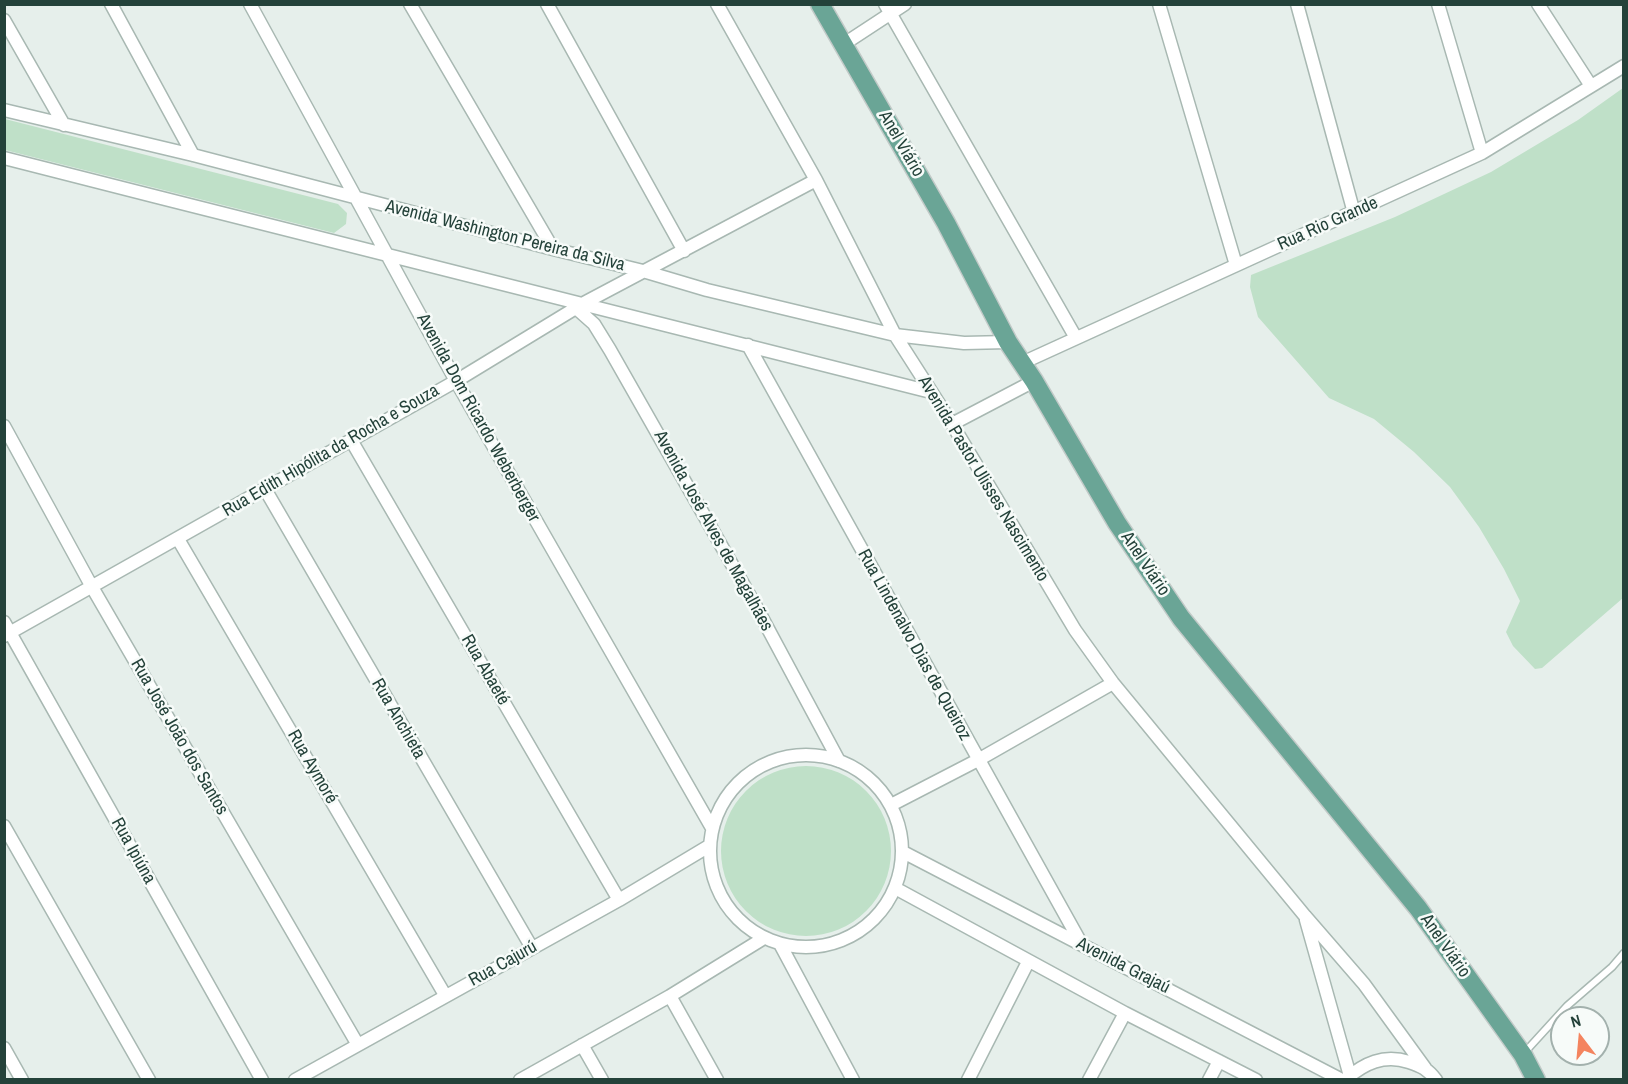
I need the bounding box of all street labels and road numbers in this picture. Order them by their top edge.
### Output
street label: Anel Viário [873,107,929,181]
street label: Rua Rio Grande [1275,192,1381,256]
street label: Avenida Washington Pereira da Silva [383,196,627,276]
street label: Avenida Dom Ricardo Weberberger [412,310,544,526]
street label: Avenida Pastor Ulisses Nascimento [913,372,1053,586]
street label: Rua Edith Hipólita da Rocha e Souza [219,380,443,522]
street label: Avenida José Alves de Magalhães [649,427,777,635]
street label: Anel Viário [1116,528,1174,600]
street label: Rua Lindenalvo Dias de Queiroz [852,546,976,744]
street label: Rua Abaeté [456,631,514,709]
street label: Rua José João dos Santos [126,655,232,819]
street label: Rua Anchieta [366,675,430,763]
street label: Rua Aymoré [282,726,342,808]
street label: Rua Ipiúna [106,814,160,888]
street label: Anel Viário [1415,910,1475,982]
street label: Avenida Grajaú [1073,933,1173,999]
street label: Rua Cajurú [465,936,541,992]

